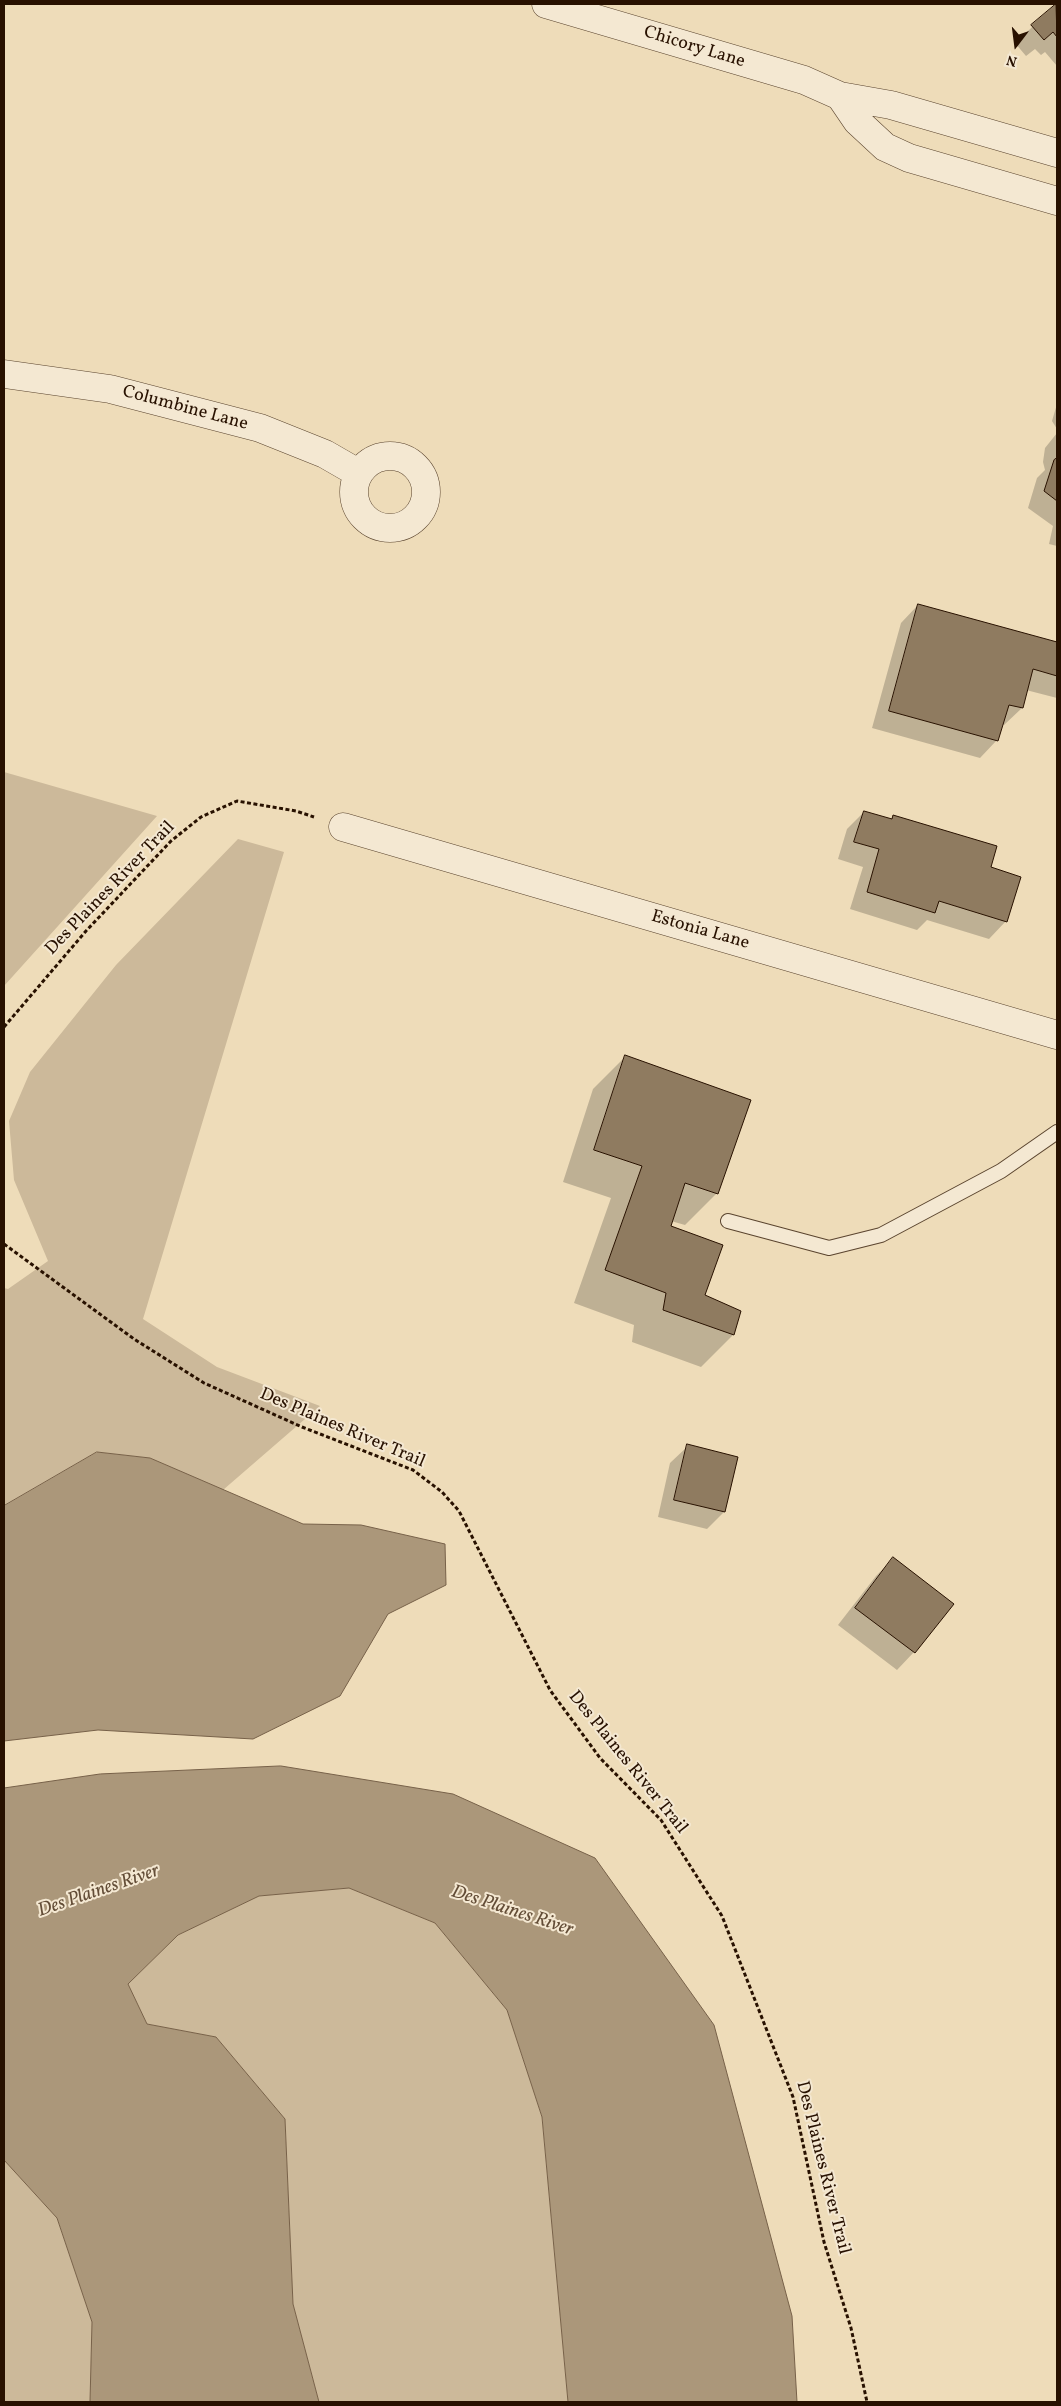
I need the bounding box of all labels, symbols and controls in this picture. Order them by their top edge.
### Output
north arrow [991,20,1041,70]
street label: Chicory Lane [641,22,747,74]
text: N [1005,49,1019,70]
street label: Columbine Lane [120,382,250,436]
street label: Des Plaines River Trail [42,818,180,960]
street label: Estonia Lane [648,907,752,955]
street label: Des Plaines River Trail [256,1384,428,1474]
street label: Des Plaines River Trail [563,1687,691,1839]
water label: Des Plaines River [35,1861,163,1923]
water label: Des Plaines River [448,1882,576,1942]
street label: Des Plaines River Trail [790,2079,854,2257]

